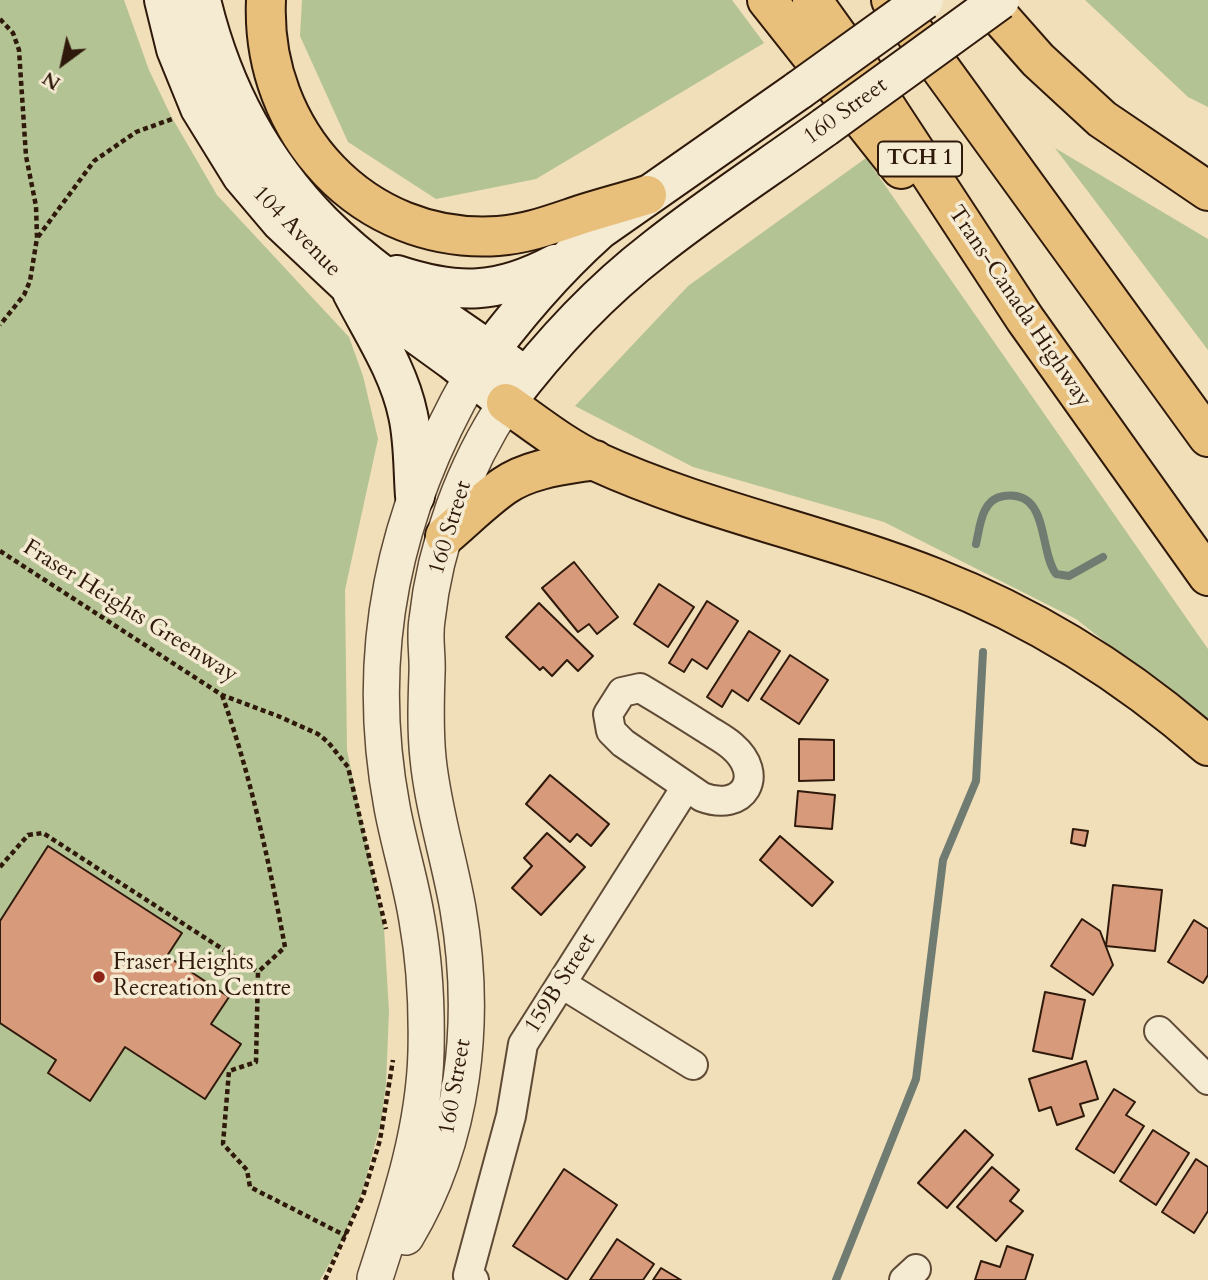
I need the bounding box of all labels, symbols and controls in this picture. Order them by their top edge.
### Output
north arrow [28,28,98,98]
text: N [38,65,66,96]
street label: 160 Street [799,72,893,152]
road number: TCH 1 [878,142,962,176]
street label: 104 Avenue [246,181,346,283]
street label: Trans-Canada Highway [941,201,1097,413]
street label: 160 Street [424,478,478,578]
street label: Fraser Heights Greenway [18,535,242,689]
street label: 159B Street [519,929,603,1039]
place label: Fraser Heights Recreation Centre [113,950,291,1004]
marker: Fraser Heights Recreation Centre [91,969,107,985]
street label: 160 Street [434,1037,478,1137]

